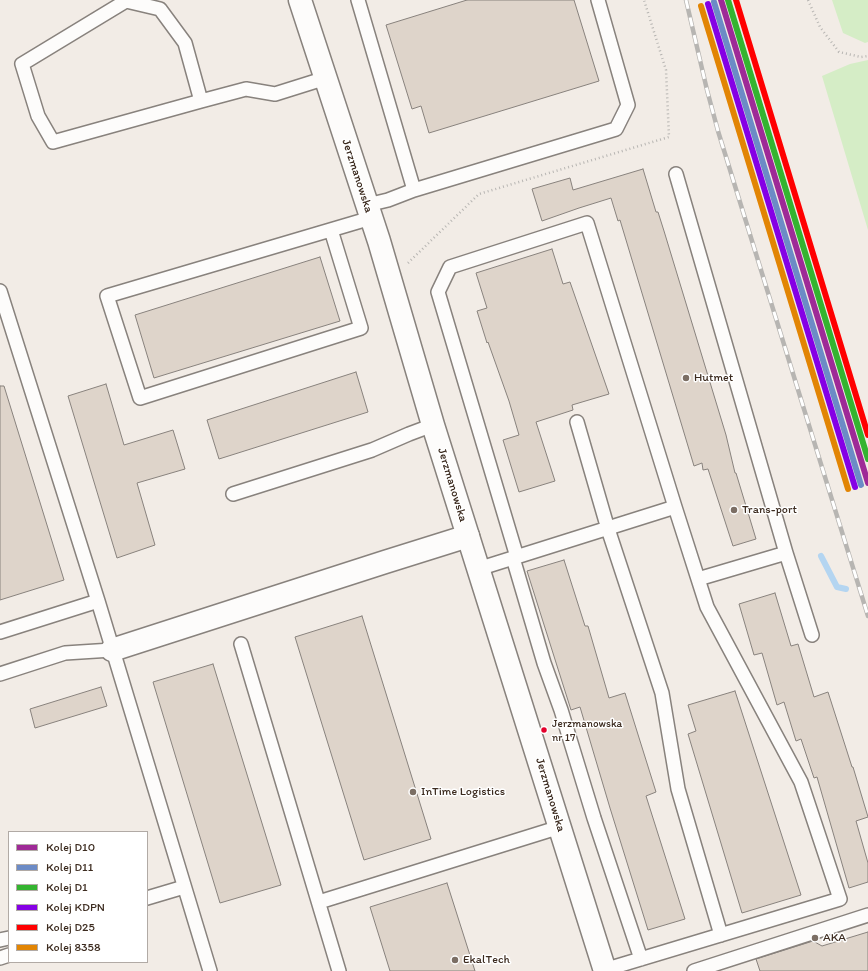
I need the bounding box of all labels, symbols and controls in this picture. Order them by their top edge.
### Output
street label: Jerzmanowska [338,137,376,215]
place label: Hutmet [694,371,733,385]
marker: Hutmet [681,373,691,383]
street label: Jerzmanowska [434,446,470,524]
place label: Trans-port [742,503,797,517]
marker: Trans-port [729,505,739,515]
place label: Jerzmanowska nr 17 [552,717,622,743]
marker: Jerzmanowska nr 17 [539,725,549,735]
street label: Jerzmanowska [532,756,568,834]
place label: InTime Logistics [421,785,505,799]
marker: InTime Logistics [408,787,418,797]
legend [8,831,148,963]
text: Kolej D10 [46,840,95,854]
text: Kolej D11 [46,860,93,874]
text: Kolej D1 [46,880,88,894]
text: Kolej KDPN [46,900,105,914]
text: Kolej D25 [46,920,95,934]
place label: AKA [823,931,846,945]
marker: AKA [810,933,820,943]
text: Kolej 8358 [46,940,101,954]
place label: EkalTech [463,953,510,967]
marker: EkalTech [450,955,460,965]

